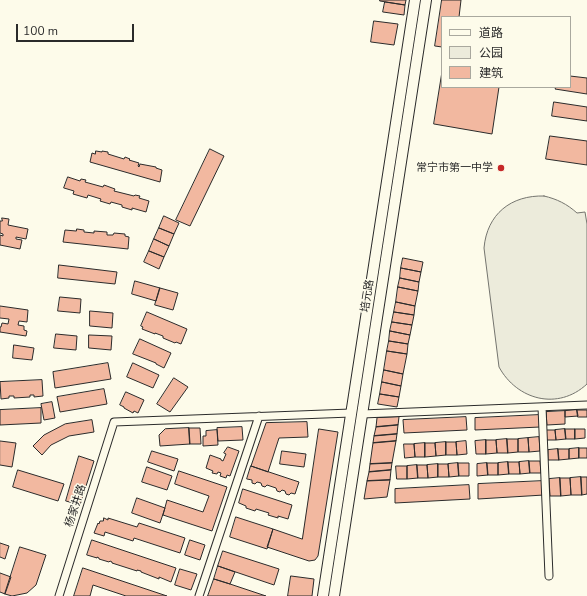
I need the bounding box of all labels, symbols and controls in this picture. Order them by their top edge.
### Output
scale bar [18,16,136,42]
legend [441,16,571,88]
text: 100 m [23,23,58,39]
text: 道路 [479,25,503,41]
text: 公园 [479,45,503,61]
text: 建筑 [479,65,503,81]
place label: 常宁市第一中学 [416,161,493,175]
marker: 常宁市第一中学 [496,163,506,173]
street label: 培元路 [359,279,377,313]
street label: 杨家井路 [63,483,89,529]

